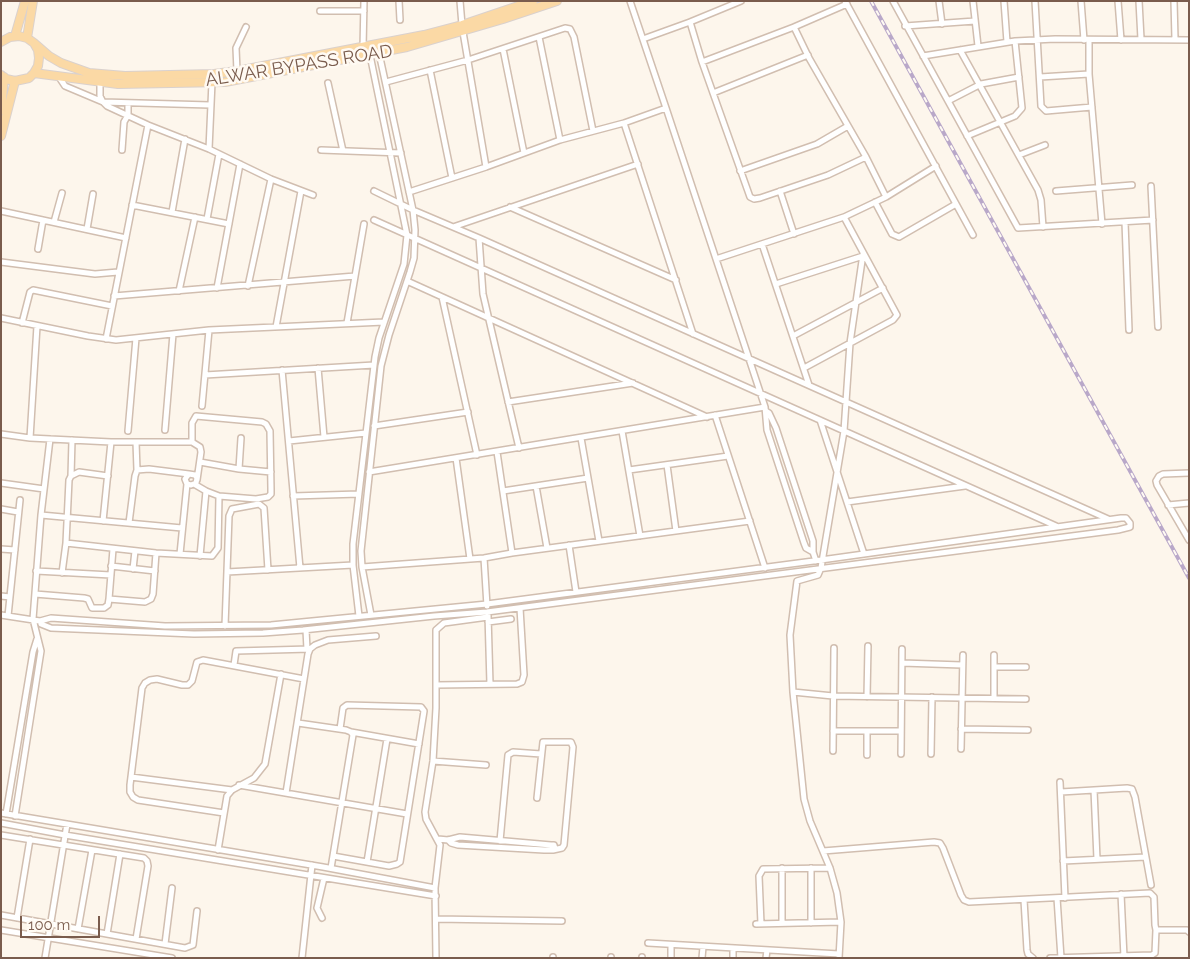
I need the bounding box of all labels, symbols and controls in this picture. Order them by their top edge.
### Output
street label: ALWAR BYPASS ROAD [204,41,394,91]
scale bar [22,906,102,938]
text: 100 m [28,916,70,934]

